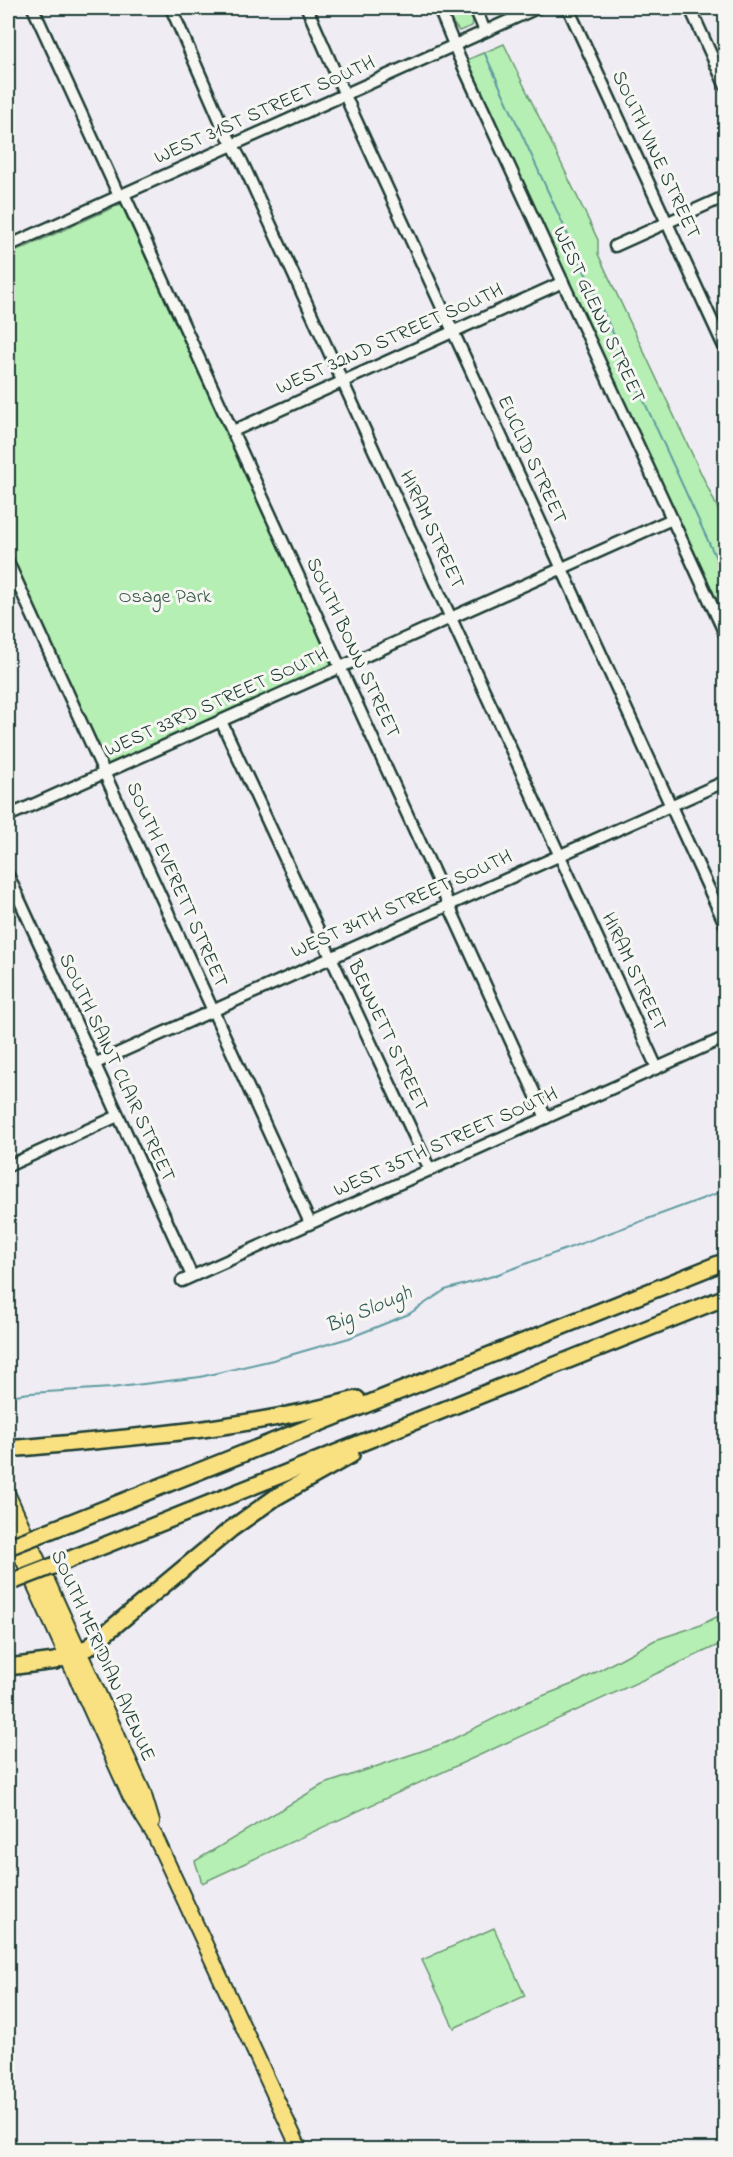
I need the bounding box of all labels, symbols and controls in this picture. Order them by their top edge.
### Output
street label: WEST 31ST STREET SOUTH [150,49,380,173]
street label: SOUTH VINE STREET [603,66,707,244]
street label: WEST GLENN STREET [544,222,652,408]
street label: WEST 32ND STREET SOUTH [272,277,508,403]
street label: EUCLID STREET [489,391,573,529]
street label: HIRAM STREET [391,466,471,594]
street label: SOUTH BONN STREET [297,553,407,743]
park label: Osage Park [118,583,212,613]
street label: WEST 33RD STREET SOUTH [101,641,333,765]
street label: SOUTH EVERETT STREET [118,777,234,993]
street label: WEST 34TH STREET SOUTH [287,843,517,967]
street label: HIRAM STREET [593,908,673,1036]
street label: SOUTH SAINT CLAIR STREET [50,949,182,1187]
street label: BENNETT STREET [339,955,435,1116]
street label: WEST 35TH STREET SOUTH [329,1080,563,1206]
water label: Big Slough [321,1278,418,1343]
street label: SOUTH MERIDIAN AVENUE [42,1545,162,1767]

